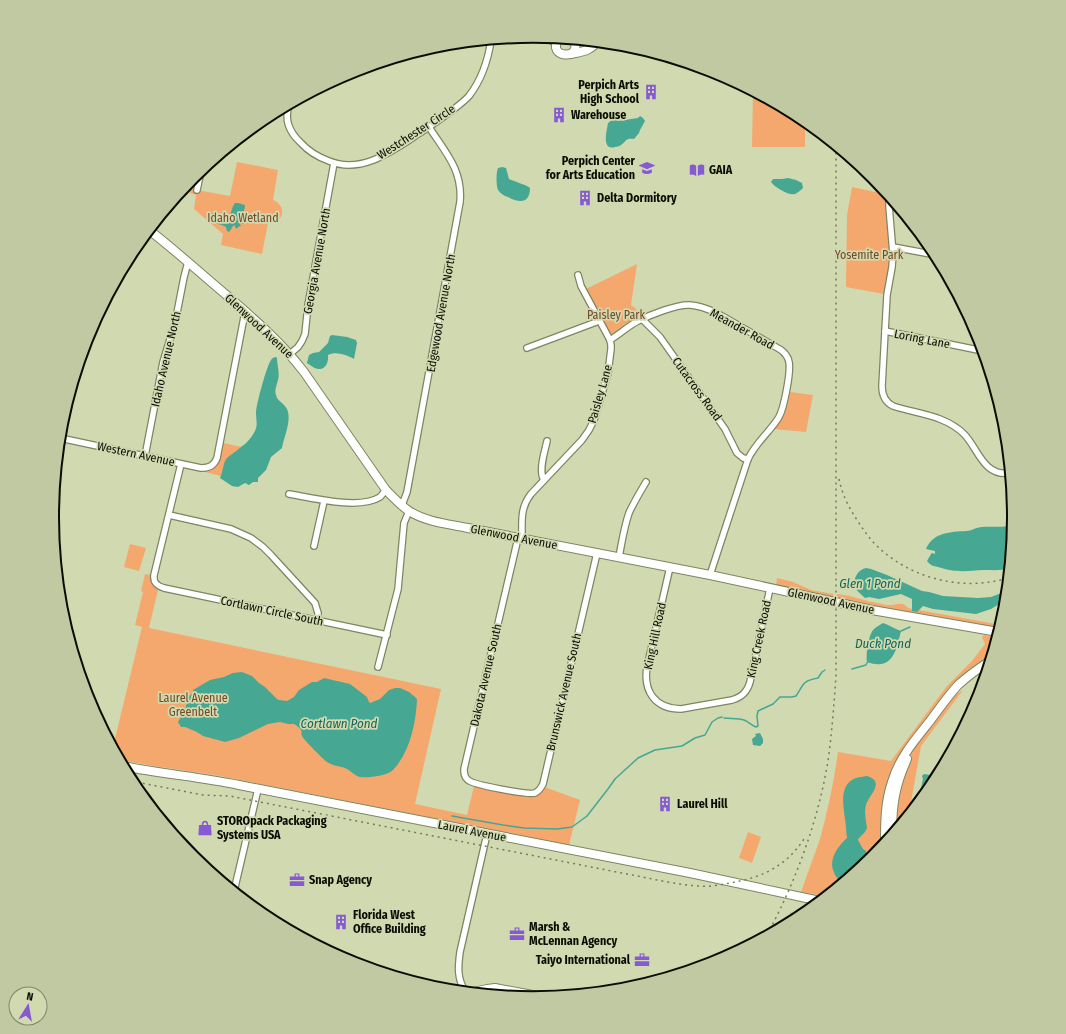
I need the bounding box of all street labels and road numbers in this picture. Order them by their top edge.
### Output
street label: Westchester Circle [374,102,458,162]
street label: Georgia Avenue North [301,207,333,315]
street label: Edgewood Avenue North [424,253,458,373]
street label: Glenwood Avenue [222,291,296,361]
street label: Meander Road [708,306,776,352]
street label: Idaho Avenue North [148,310,184,408]
street label: Loring Lane [893,327,951,351]
street label: Cutacross Road [669,355,725,423]
street label: Paisley Lane [585,363,615,425]
street label: Western Avenue [96,439,176,469]
street label: Glenwood Avenue [469,522,559,552]
street label: Glenwood Avenue [786,585,876,617]
street label: Cortlawn Circle South [219,593,325,629]
street label: King Creek Road [744,599,774,679]
street label: King Hill Road [641,601,669,671]
street label: Dakota Avenue South [467,622,505,728]
street label: Brunswick Avenue South [544,632,584,752]
street label: Laurel Avenue [437,818,507,844]

